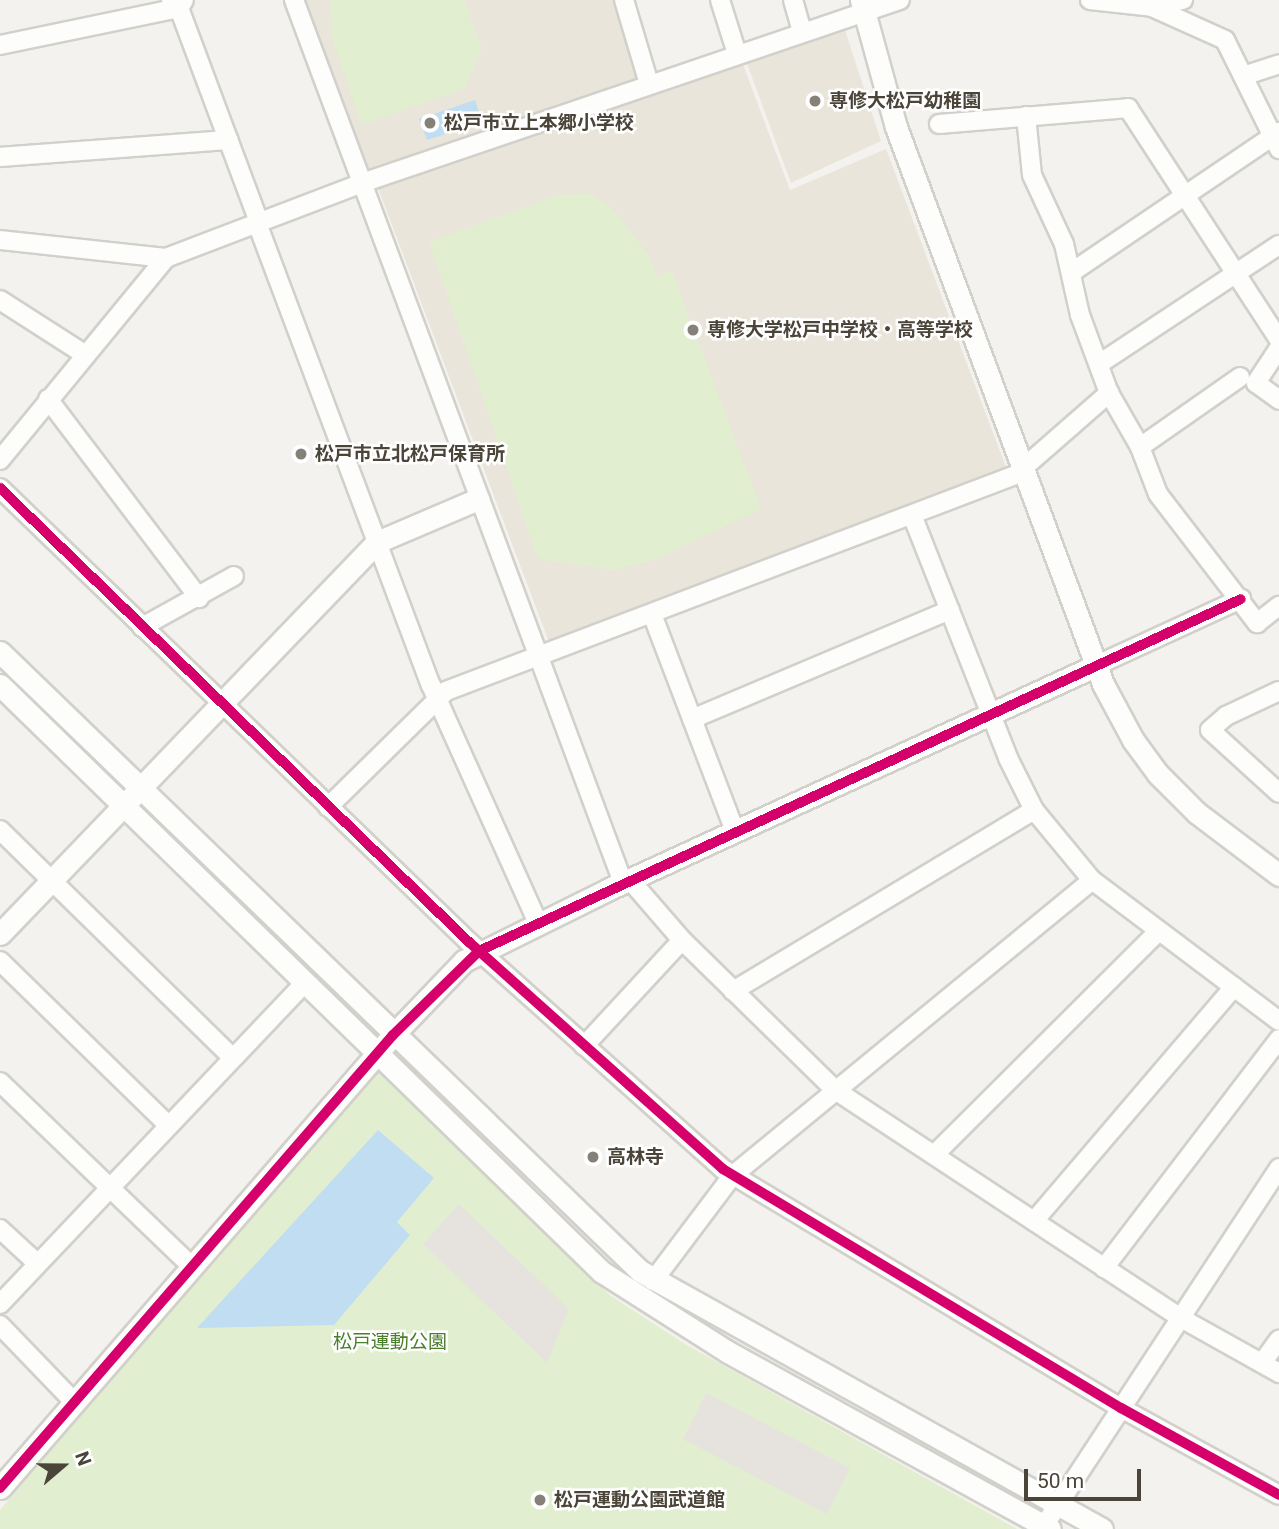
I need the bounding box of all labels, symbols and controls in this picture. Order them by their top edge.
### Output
place label: 専修大松戸幼稚園 [829,90,981,112]
marker: 専修大松戸幼稚園 [807,93,823,109]
place label: 松戸市立上本郷小学校 [444,112,634,134]
marker: 松戸市立上本郷小学校 [422,115,438,131]
place label: 専修大学松戸中学校・高等学校 [707,319,973,341]
marker: 専修大学松戸中学校・高等学校 [685,322,701,338]
place label: 松戸市立北松戸保育所 [315,443,505,465]
marker: 松戸市立北松戸保育所 [293,446,309,462]
place label: 高林寺 [607,1146,664,1168]
marker: 高林寺 [585,1149,601,1165]
park label: 松戸運動公園 [333,1331,447,1353]
north arrow [28,1431,98,1501]
text: N [70,1448,96,1469]
scale bar [1027,1456,1144,1500]
text: 50 m [1037,1469,1084,1493]
place label: 松戸運動公園武道館 [554,1489,725,1511]
marker: 松戸運動公園武道館 [532,1492,548,1508]

